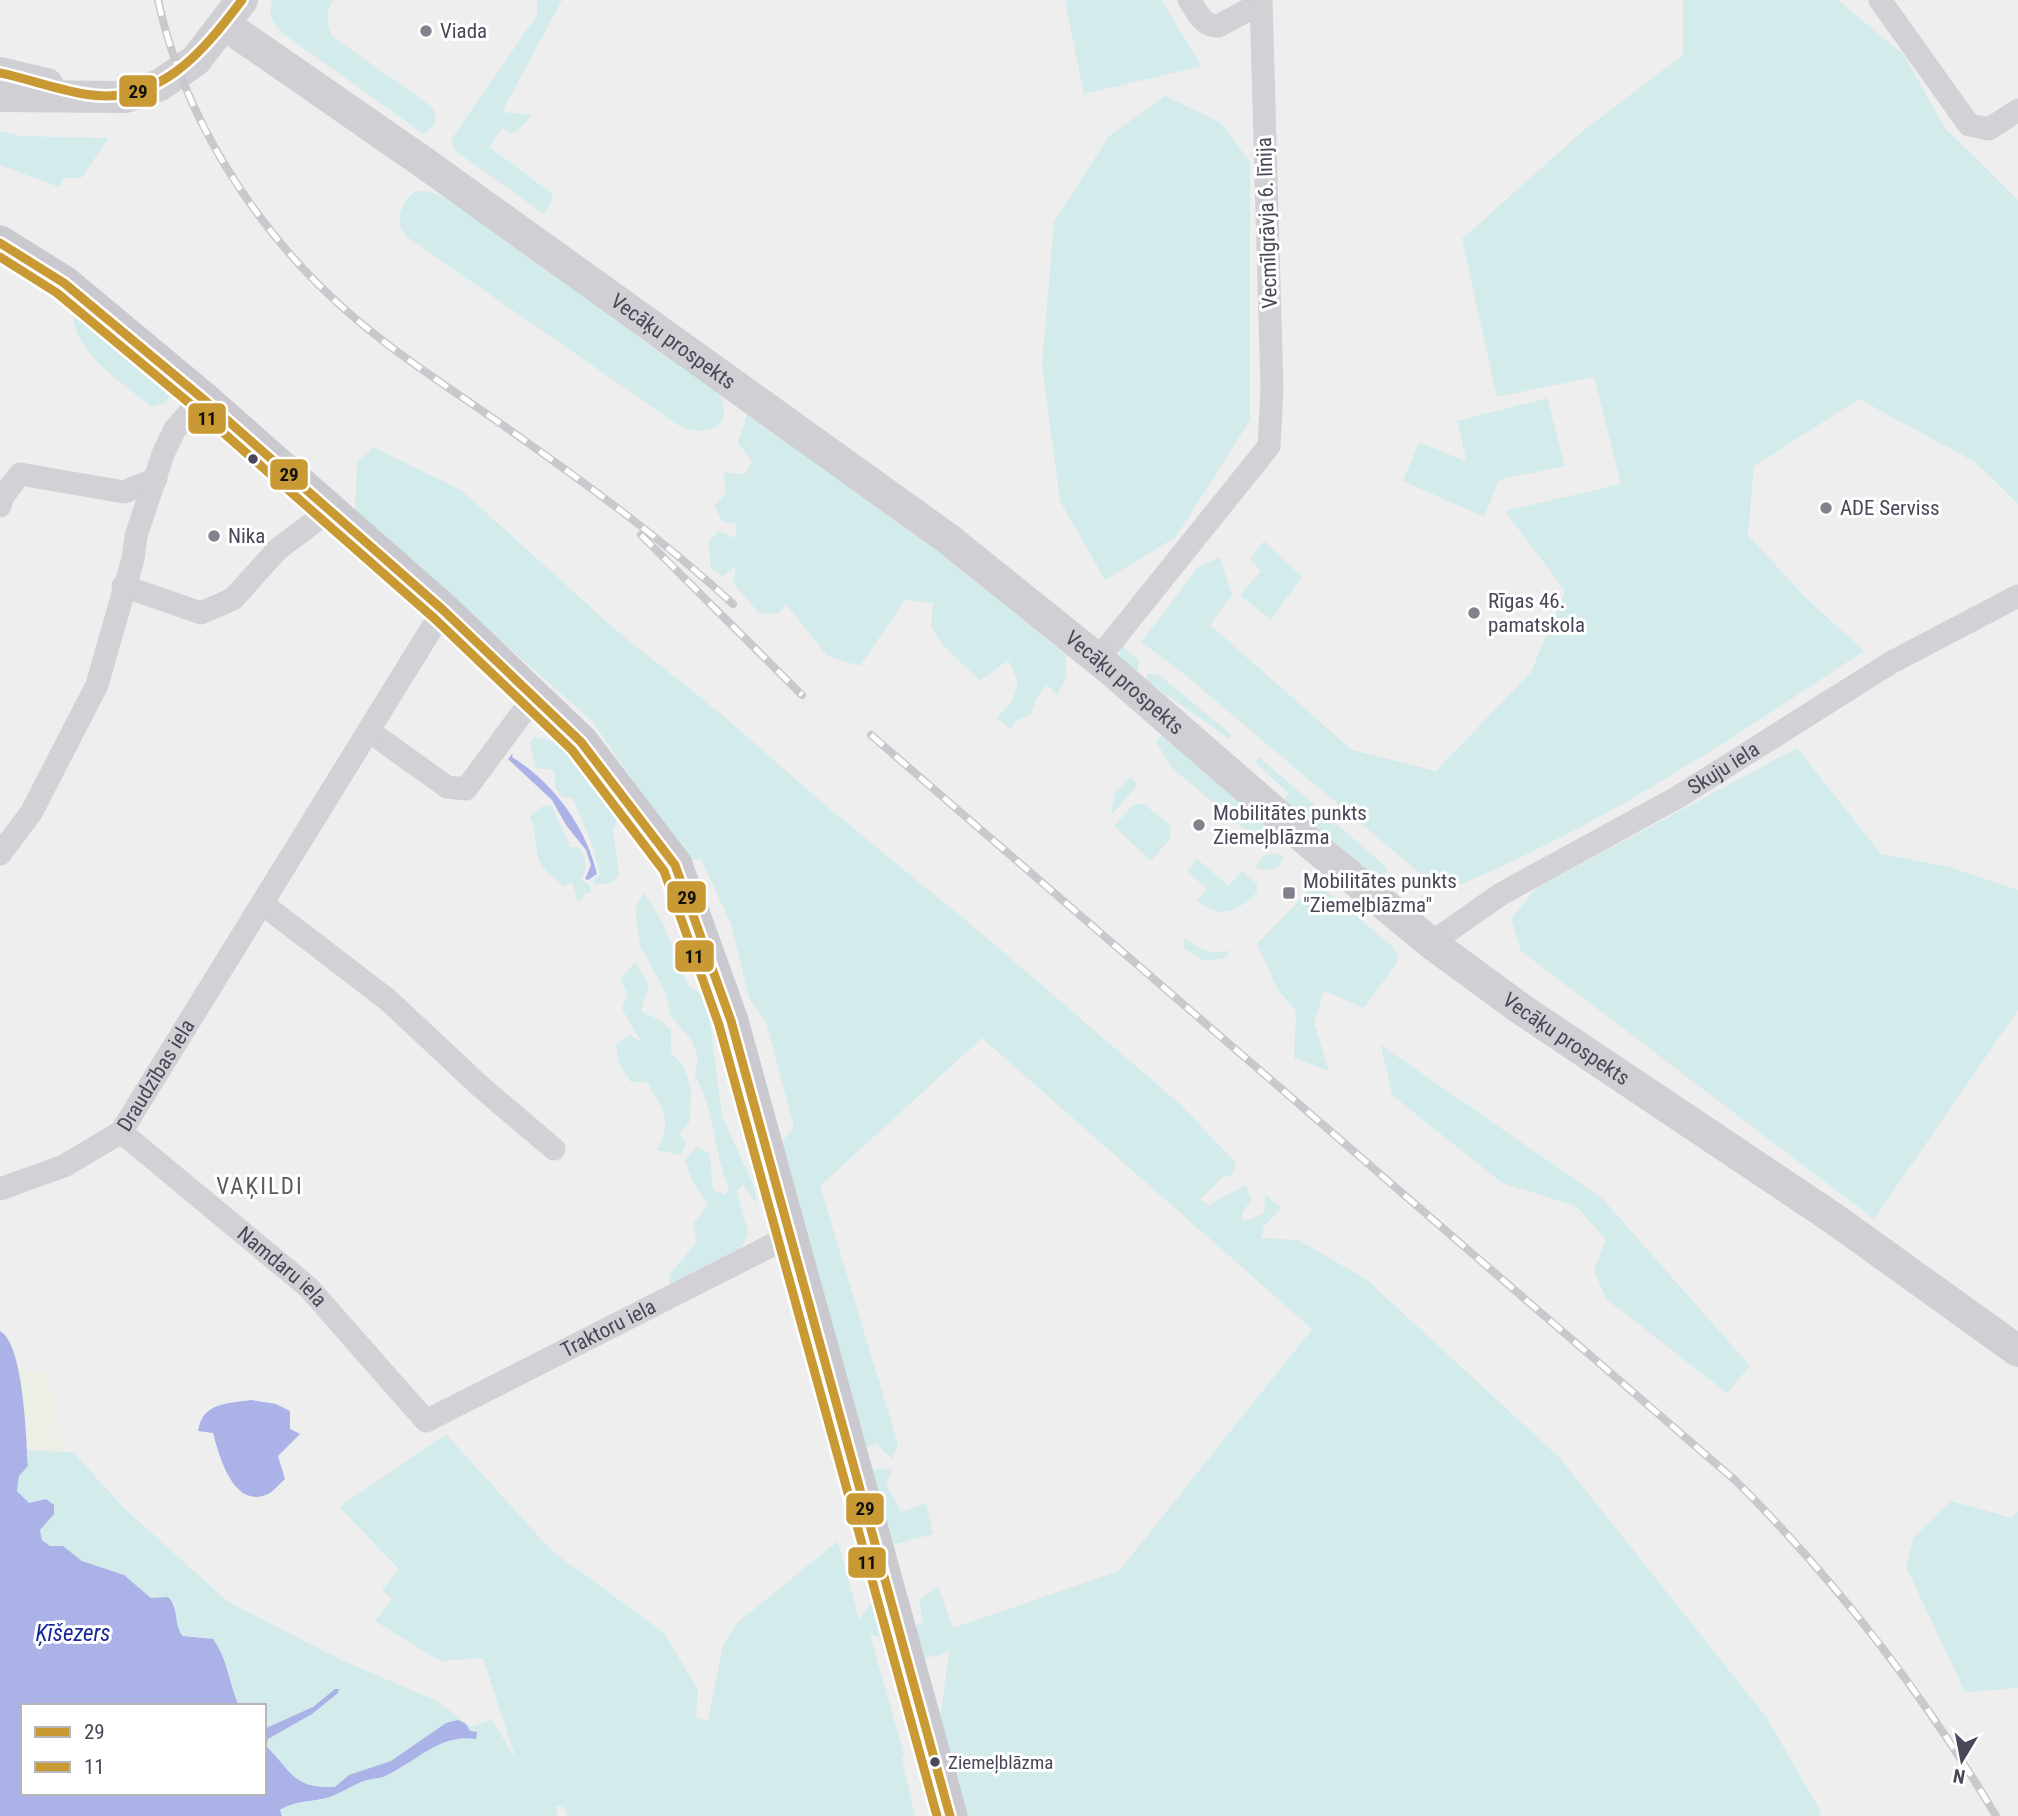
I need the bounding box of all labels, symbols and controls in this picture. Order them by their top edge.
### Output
place label: Viada [440,19,487,43]
marker: Viada [418,23,434,39]
line badge: 29 [118,74,158,108]
text: 29 [128,80,148,103]
street label: Vecmīlgrāvja 6. līnija [1252,137,1282,309]
street label: Vecāķu prospekts [606,289,740,394]
line badge: 11 [187,402,227,435]
text: 11 [197,407,217,430]
unlabelled marker [246,452,260,466]
line badge: 29 [269,458,309,491]
text: 29 [279,463,299,486]
place label: ADE Serviss [1840,496,1940,520]
marker: ADE Serviss [1818,500,1834,516]
place label: Nika [228,524,265,548]
marker: Nika [206,528,222,544]
place label: Rīgas 46. pamatskola [1488,589,1585,637]
marker: Rīgas 46. pamatskola [1466,605,1482,621]
street label: Vecāķu prospekts [1060,626,1188,739]
street label: Skuju iela [1683,737,1764,800]
place label: Mobilitātes punkts Ziemeļblāzma [1213,801,1367,849]
marker: Mobilitātes punkts Ziemeļblāzma [1191,817,1207,833]
place label: Mobilitātes punkts "Ziemeļblāzma" [1303,869,1457,917]
line badge: 29 [666,880,707,914]
marker: Mobilitātes punkts "Ziemeļblāzma" [1281,885,1297,901]
text: 29 [677,886,697,909]
line badge: 11 [674,939,715,973]
text: 11 [684,945,704,968]
street label: Vecāķu prospekts [1498,988,1634,1090]
street label: Draudzības iela [112,1015,200,1136]
district label: VAĶILDI [216,1173,304,1200]
street label: Namdaru iela [233,1222,332,1312]
street label: Traktoru iela [557,1294,660,1362]
line badge: 29 [845,1492,885,1526]
text: 29 [855,1497,875,1520]
line badge: 11 [847,1546,887,1579]
text: 11 [857,1551,877,1574]
water label: Ķīšezers [35,1620,111,1647]
legend [21,1704,266,1795]
text: 29 [84,1720,105,1744]
north arrow [1927,1725,1997,1795]
place label: Ziemeļblāzma [948,1751,1053,1774]
text: 11 [84,1755,105,1779]
marker: Ziemeļblāzma [928,1755,942,1769]
text: N [1951,1764,1967,1789]

